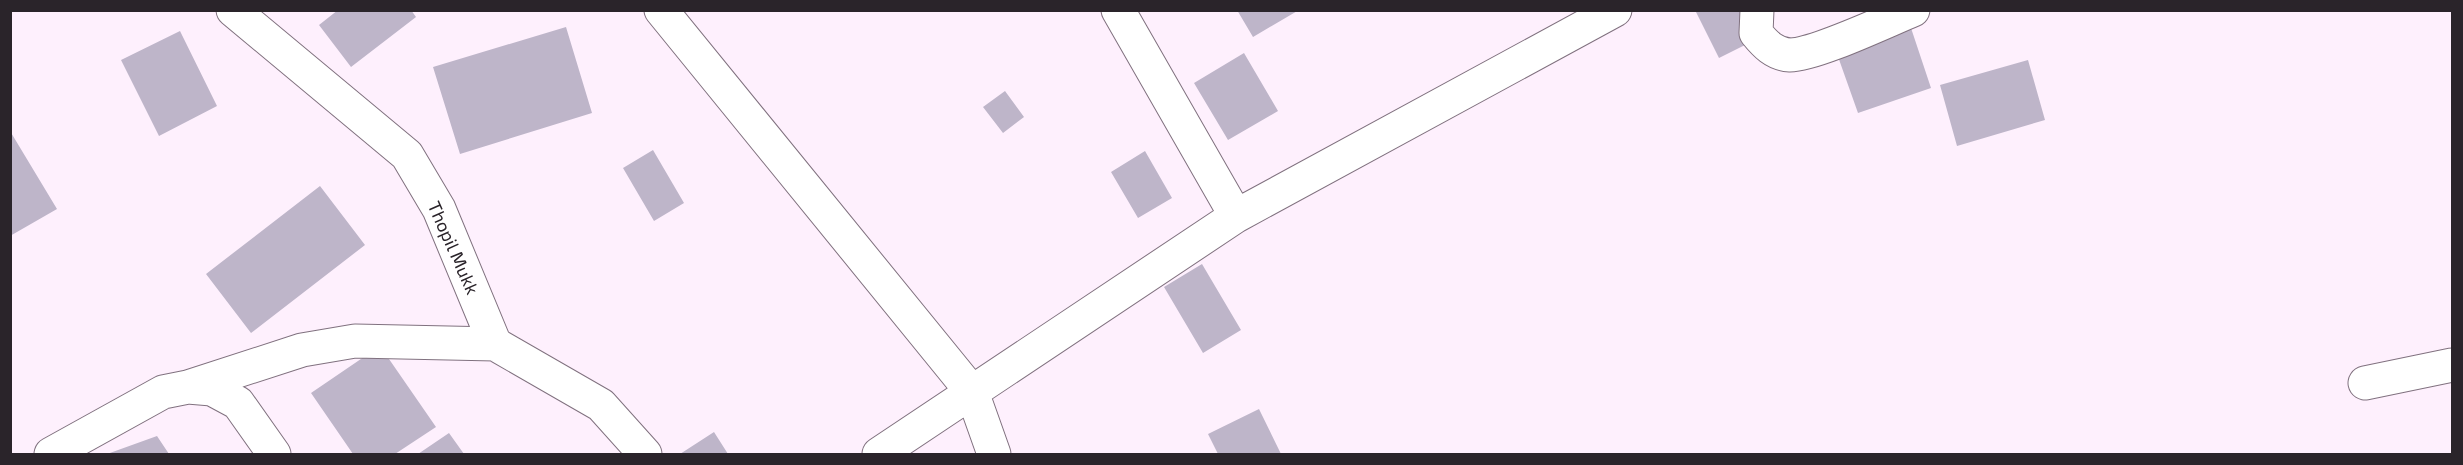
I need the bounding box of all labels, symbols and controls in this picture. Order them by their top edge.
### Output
street label: Thopil Mukk [424,198,484,297]

